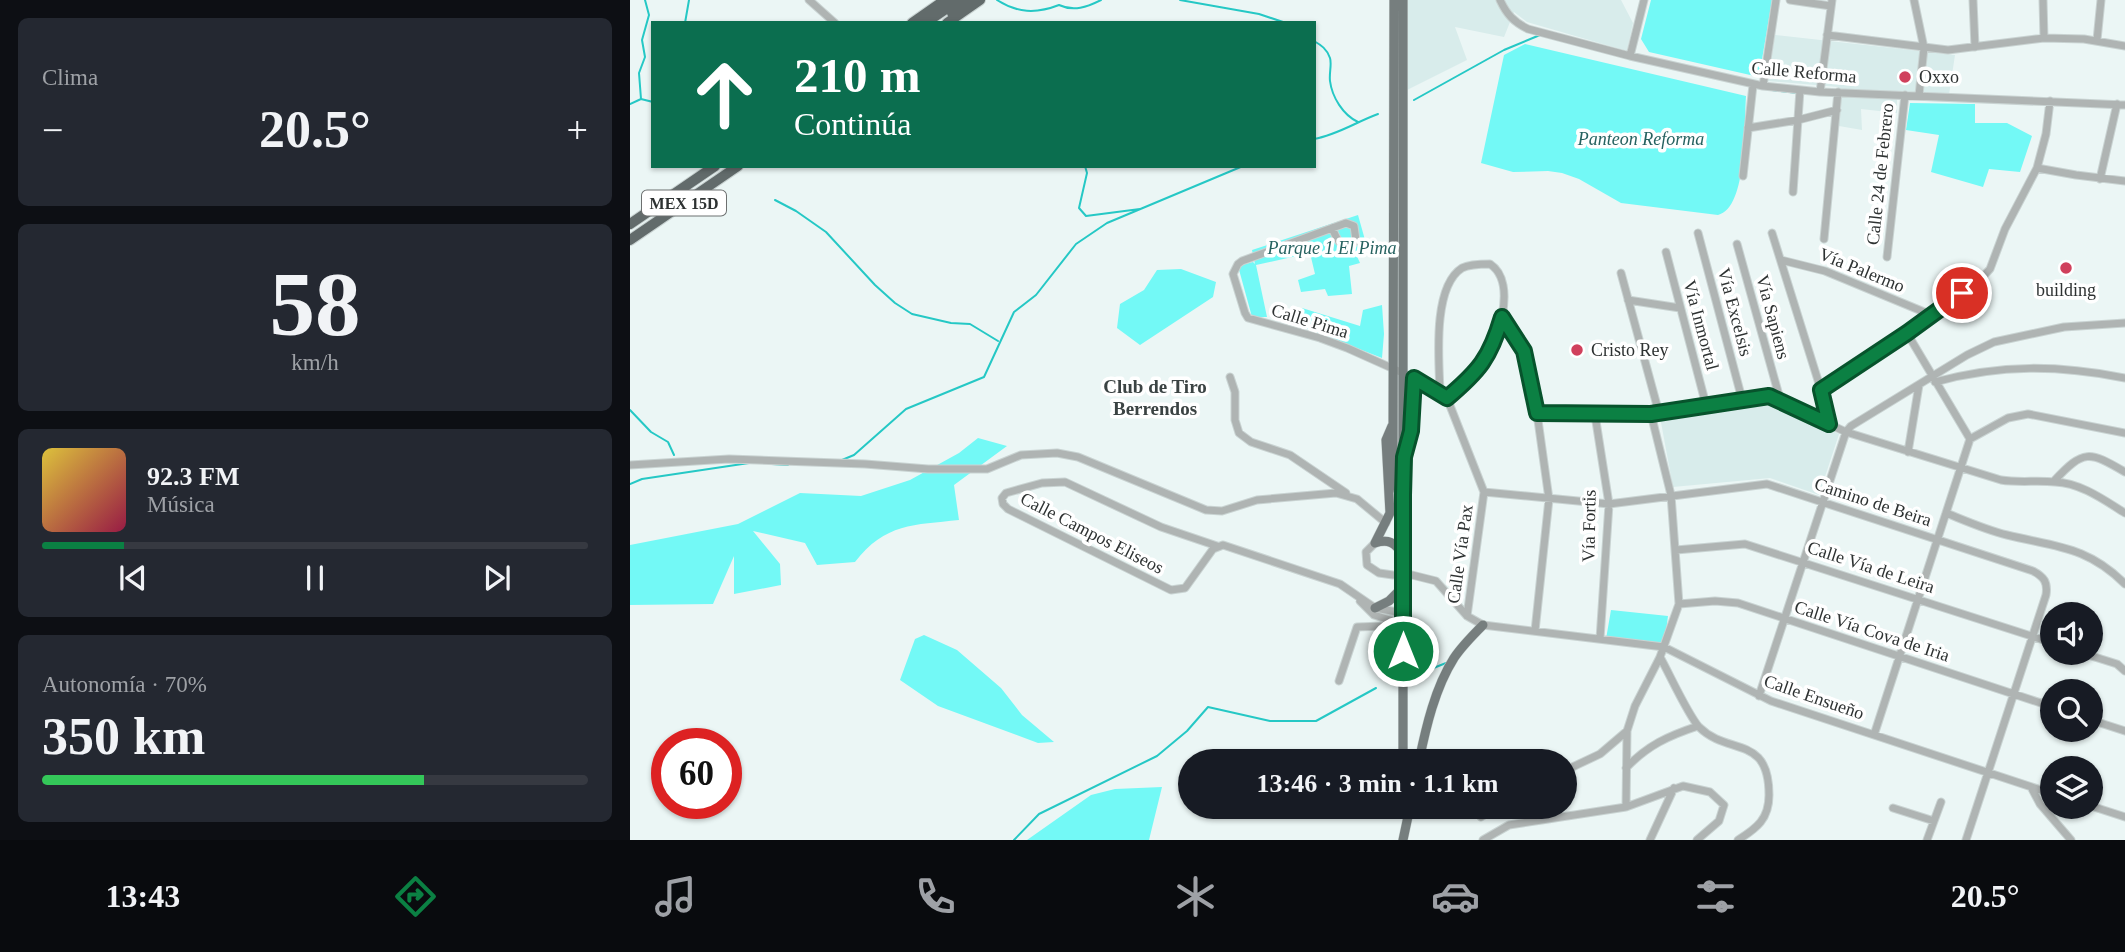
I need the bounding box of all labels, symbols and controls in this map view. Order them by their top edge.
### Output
text: 210 m [794,48,921,103]
icon: ahead [679,49,770,140]
street label: Calle Reforma [1751,57,1857,87]
text: Clima [42,65,98,90]
place label: Oxxo [1919,67,1959,87]
marker: Oxxo [1897,69,1913,85]
text: 20.5° [259,101,371,158]
street label: Calle 24 de Febrero [1863,102,1897,246]
text: Continúa [794,106,911,142]
text: − [42,109,63,151]
text: + [567,109,588,151]
park label: Panteon Reforma [1577,129,1704,149]
road number: MEX 15D [642,190,726,216]
park label: Parque 1 El Pima [1267,238,1396,258]
street label: Vía Palermo [1816,244,1908,296]
text: 58 [270,254,361,355]
marker: building [2058,260,2074,276]
pin [1932,263,1992,323]
street label: Vía Excelsis [1714,266,1756,358]
street label: Vía Sapiens [1752,273,1794,361]
icon: arrive [1943,274,1981,312]
street label: Vía Inmortal [1679,278,1723,372]
place label: building [2036,280,2096,300]
street label: Calle Pima [1269,300,1351,342]
place label: Cristo Rey [1591,340,1669,360]
marker: Cristo Rey [1569,342,1585,358]
text: km/h [291,350,339,375]
district label: Club de Tiro Berrendos [1103,376,1207,419]
text: 92.3 FM [147,462,239,491]
street label: Camino de Beira [1812,474,1934,530]
street label: Calle Campos Eliseos [1017,488,1167,578]
street label: Vía Fortis [1578,490,1600,562]
text: Música [147,492,215,517]
street label: Calle Vía Pax [1443,503,1477,605]
street label: Calle Vía de Leira [1805,537,1937,597]
icon: previous [114,559,152,597]
icon: pause [296,559,334,597]
icon: next [478,559,516,597]
street label: Calle Vía Cova de Iria [1792,597,1952,665]
map controls [2040,602,2103,819]
button: sound [2040,602,2103,665]
position arrow [1366,614,1440,688]
street label: Calle Ensueño [1761,671,1867,723]
text: Autonomía · 70% [42,672,207,697]
button: search [2040,679,2103,742]
text: 350 km [42,708,205,765]
speed limit sign: 60 [651,728,742,819]
button: layers [2040,756,2103,819]
text: 13:46 · 3 min · 1.1 km [1257,769,1498,798]
icon: directions [391,872,440,921]
icon: music [651,872,700,921]
icon: phone [911,872,960,921]
icon: climate [1171,872,1220,921]
icon: car [1431,872,1480,921]
icon: filters [1691,872,1740,921]
text: 13:43 [105,878,180,914]
text: 20.5° [1951,878,2019,914]

